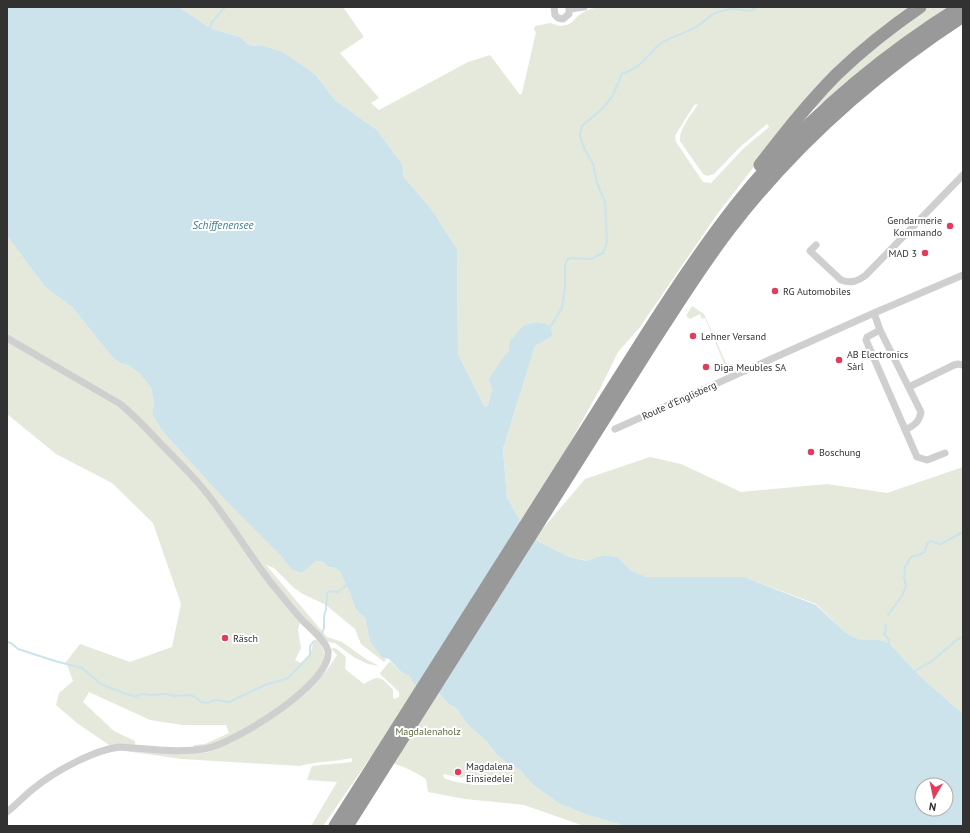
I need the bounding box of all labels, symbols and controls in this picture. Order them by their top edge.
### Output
place label: Gendarmerie Kommando [887,214,942,239]
water label: Schiffenensee [192,218,254,232]
marker: Gendarmerie Kommando [945,221,955,231]
place label: MAD 3 [889,247,917,260]
marker: MAD 3 [920,248,930,258]
place label: RG Automobiles [783,285,851,298]
marker: RG Automobiles [770,286,780,296]
place label: Lehner Versand [701,330,766,343]
marker: Lehner Versand [688,331,698,341]
place label: AB Electronics Sàrl [847,348,908,373]
marker: AB Electronics Sàrl [834,355,844,365]
place label: Diga Meubles SA [714,361,786,374]
marker: Diga Meubles SA [701,362,711,372]
street label: Route d'Englisberg [640,378,718,423]
place label: Boschung [819,446,861,459]
marker: Boschung [806,447,816,457]
place label: Räsch [233,632,258,645]
marker: Räsch [220,633,230,643]
park label: Magdalenaholz [395,725,461,738]
place label: Magdalena Einsiedelei [466,760,513,785]
marker: Magdalena Einsiedelei [453,767,463,777]
north arrow [914,777,954,817]
text: N [928,799,937,814]

